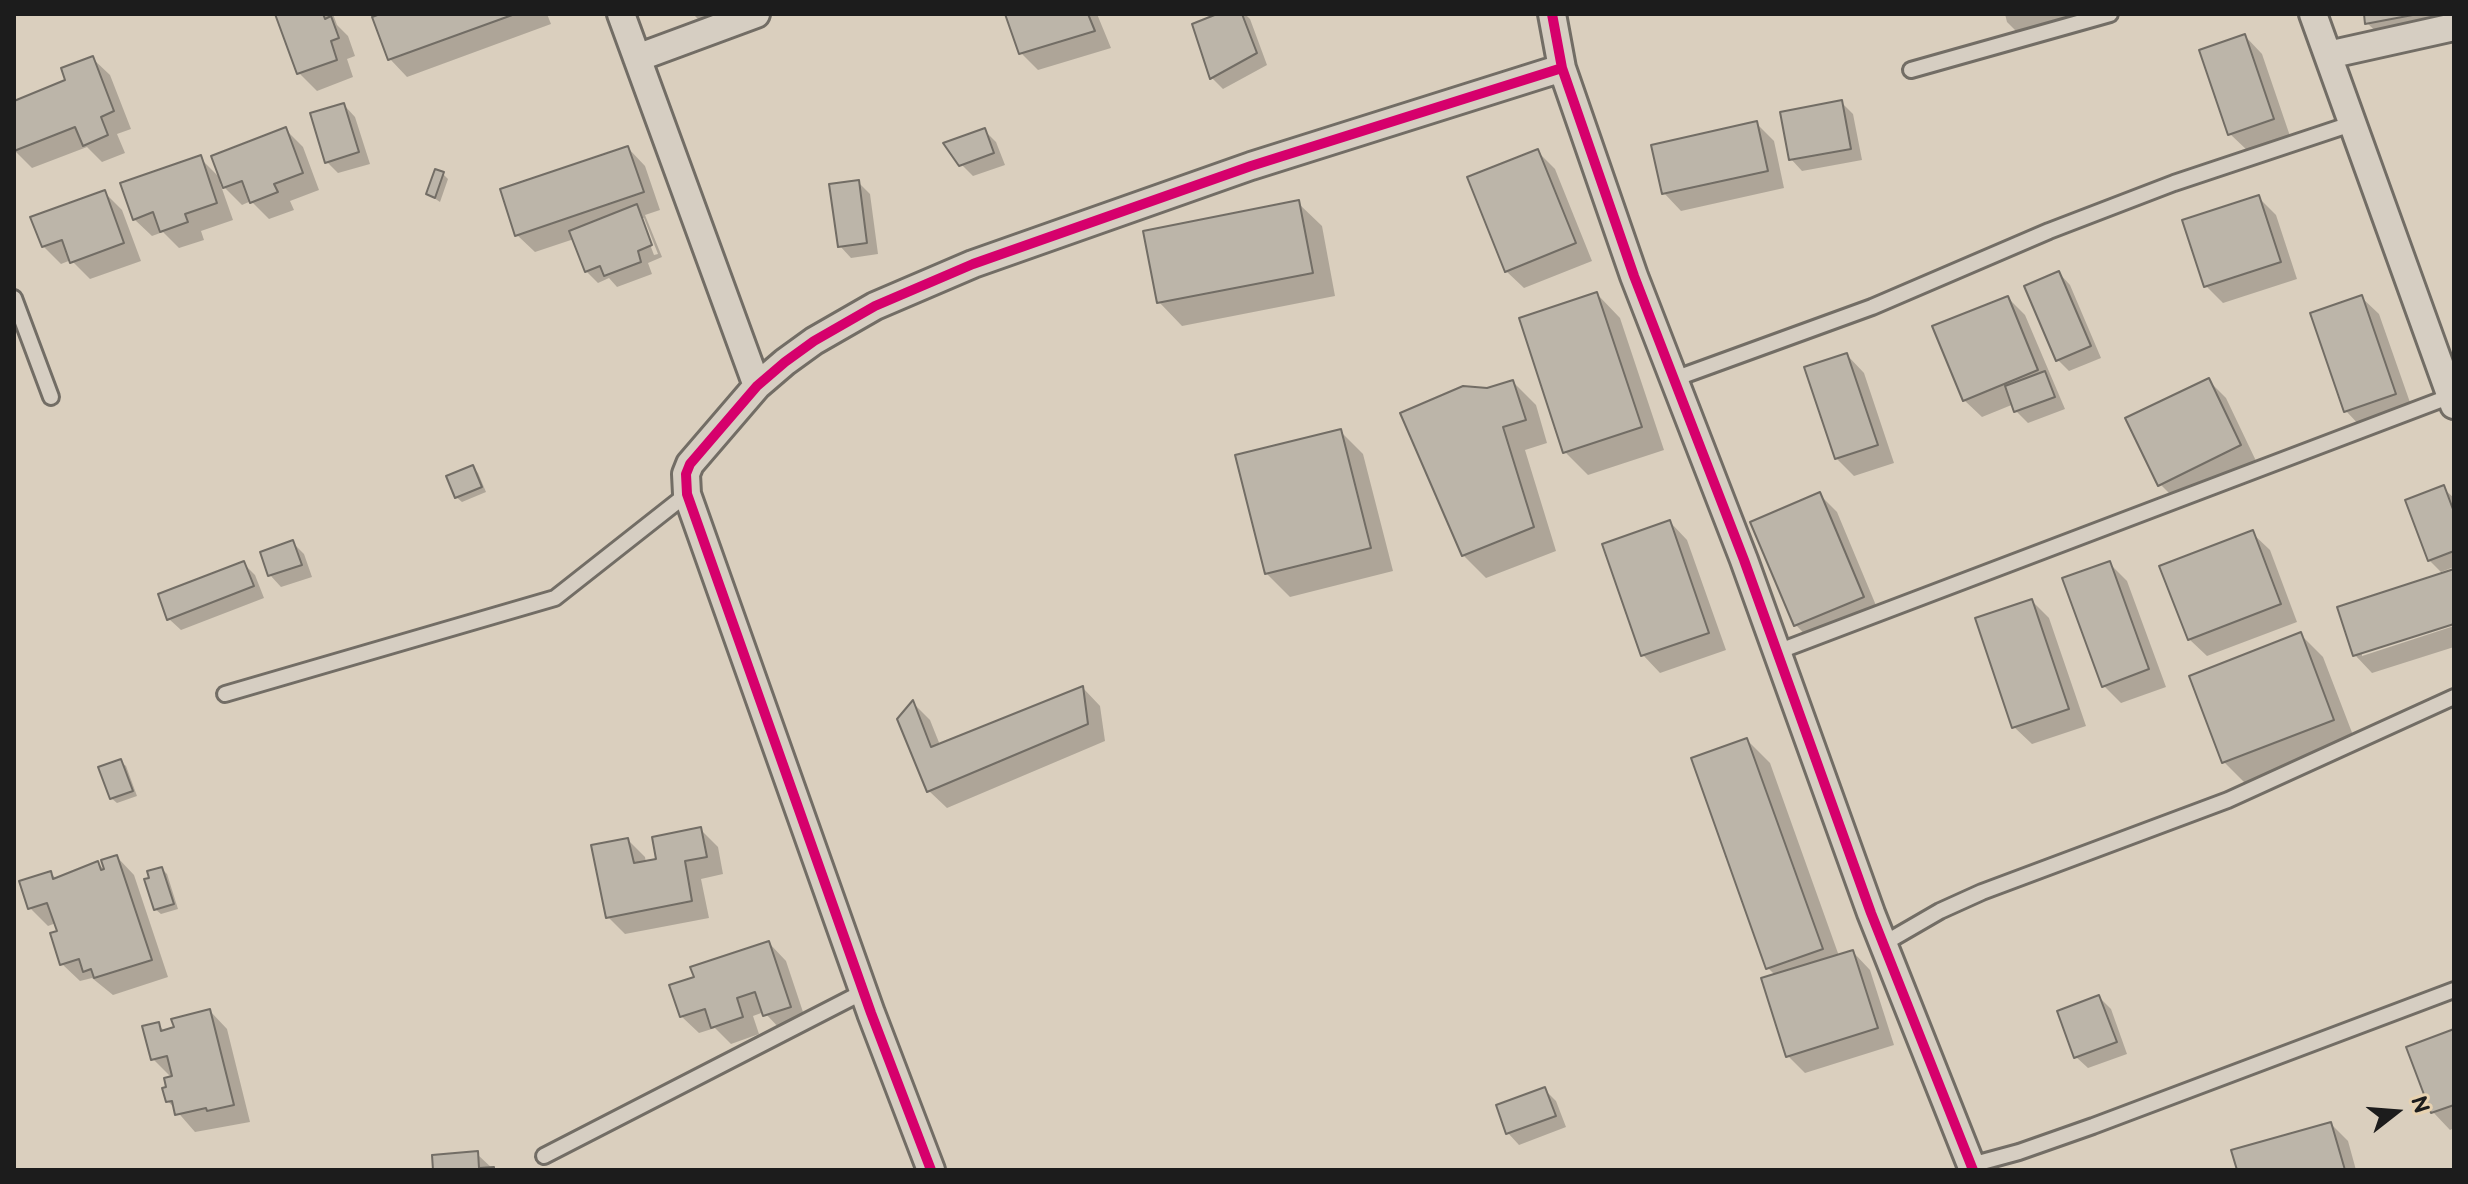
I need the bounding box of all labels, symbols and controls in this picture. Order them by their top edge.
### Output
north arrow [2356,1072,2436,1152]
text: N [2404,1093,2435,1117]

